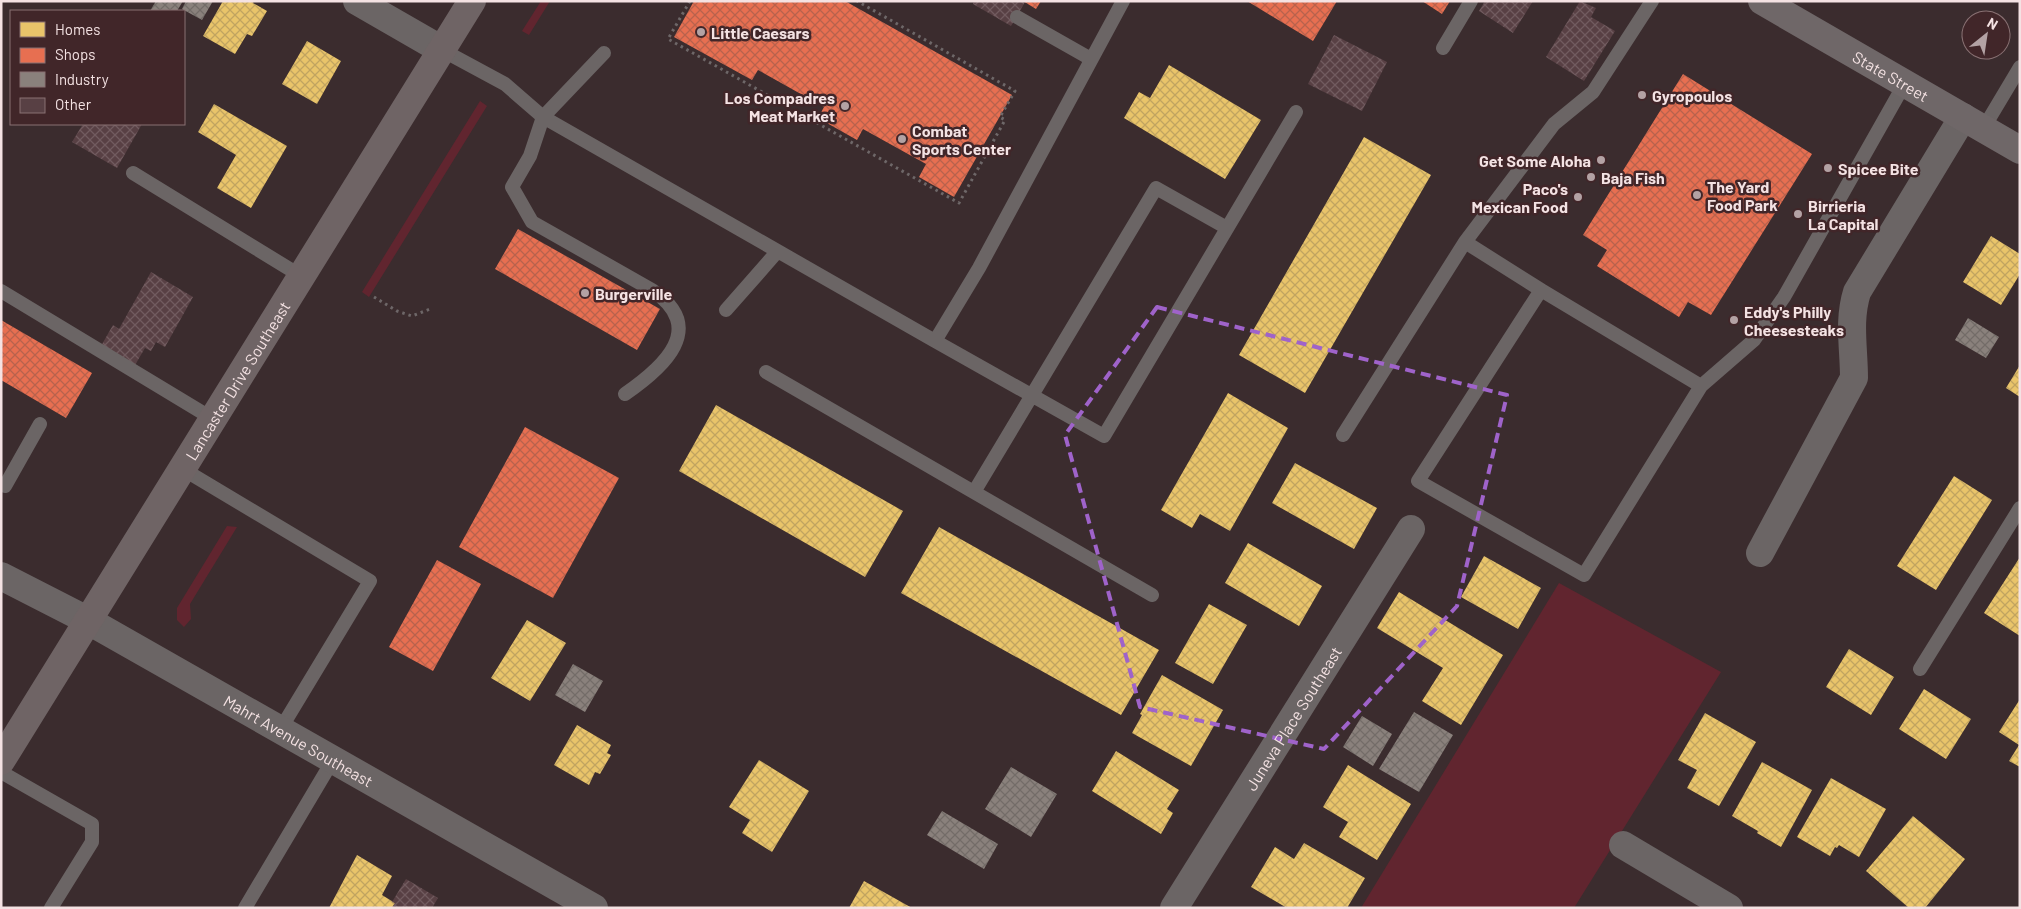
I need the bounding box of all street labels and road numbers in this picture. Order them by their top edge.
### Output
street label: State Street [1850,46,1932,105]
street label: Lancaster Drive Southeast [181,297,293,463]
street label: Juneva Place Southeast [1241,643,1345,794]
street label: Mahrt Avenue Southeast [221,690,377,790]

